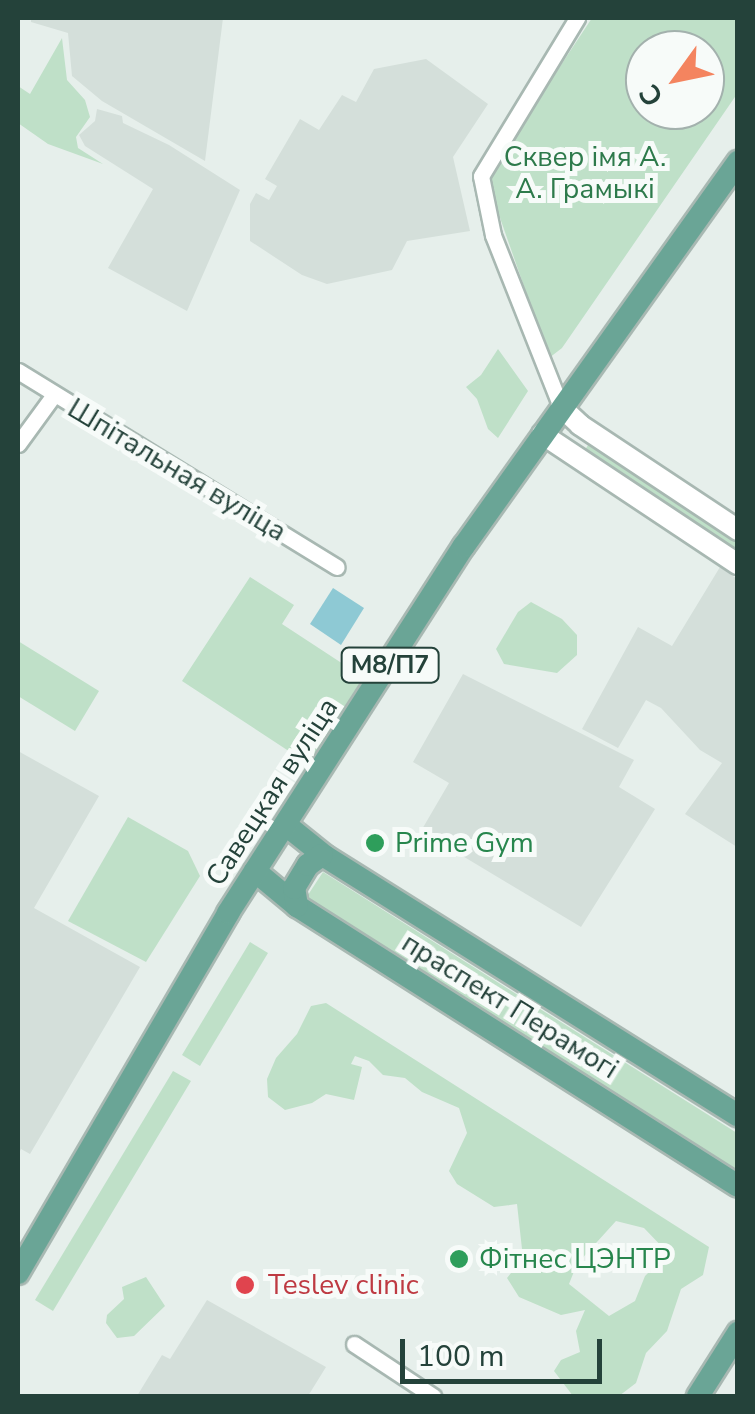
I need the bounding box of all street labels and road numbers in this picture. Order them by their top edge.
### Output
street label: Шпітальная вуліца [62,392,292,548]
road number: М8/П7 [340,645,440,685]
street label: Савецкая вуліца [199,692,345,892]
street label: праспект Перамогі [396,926,624,1086]

